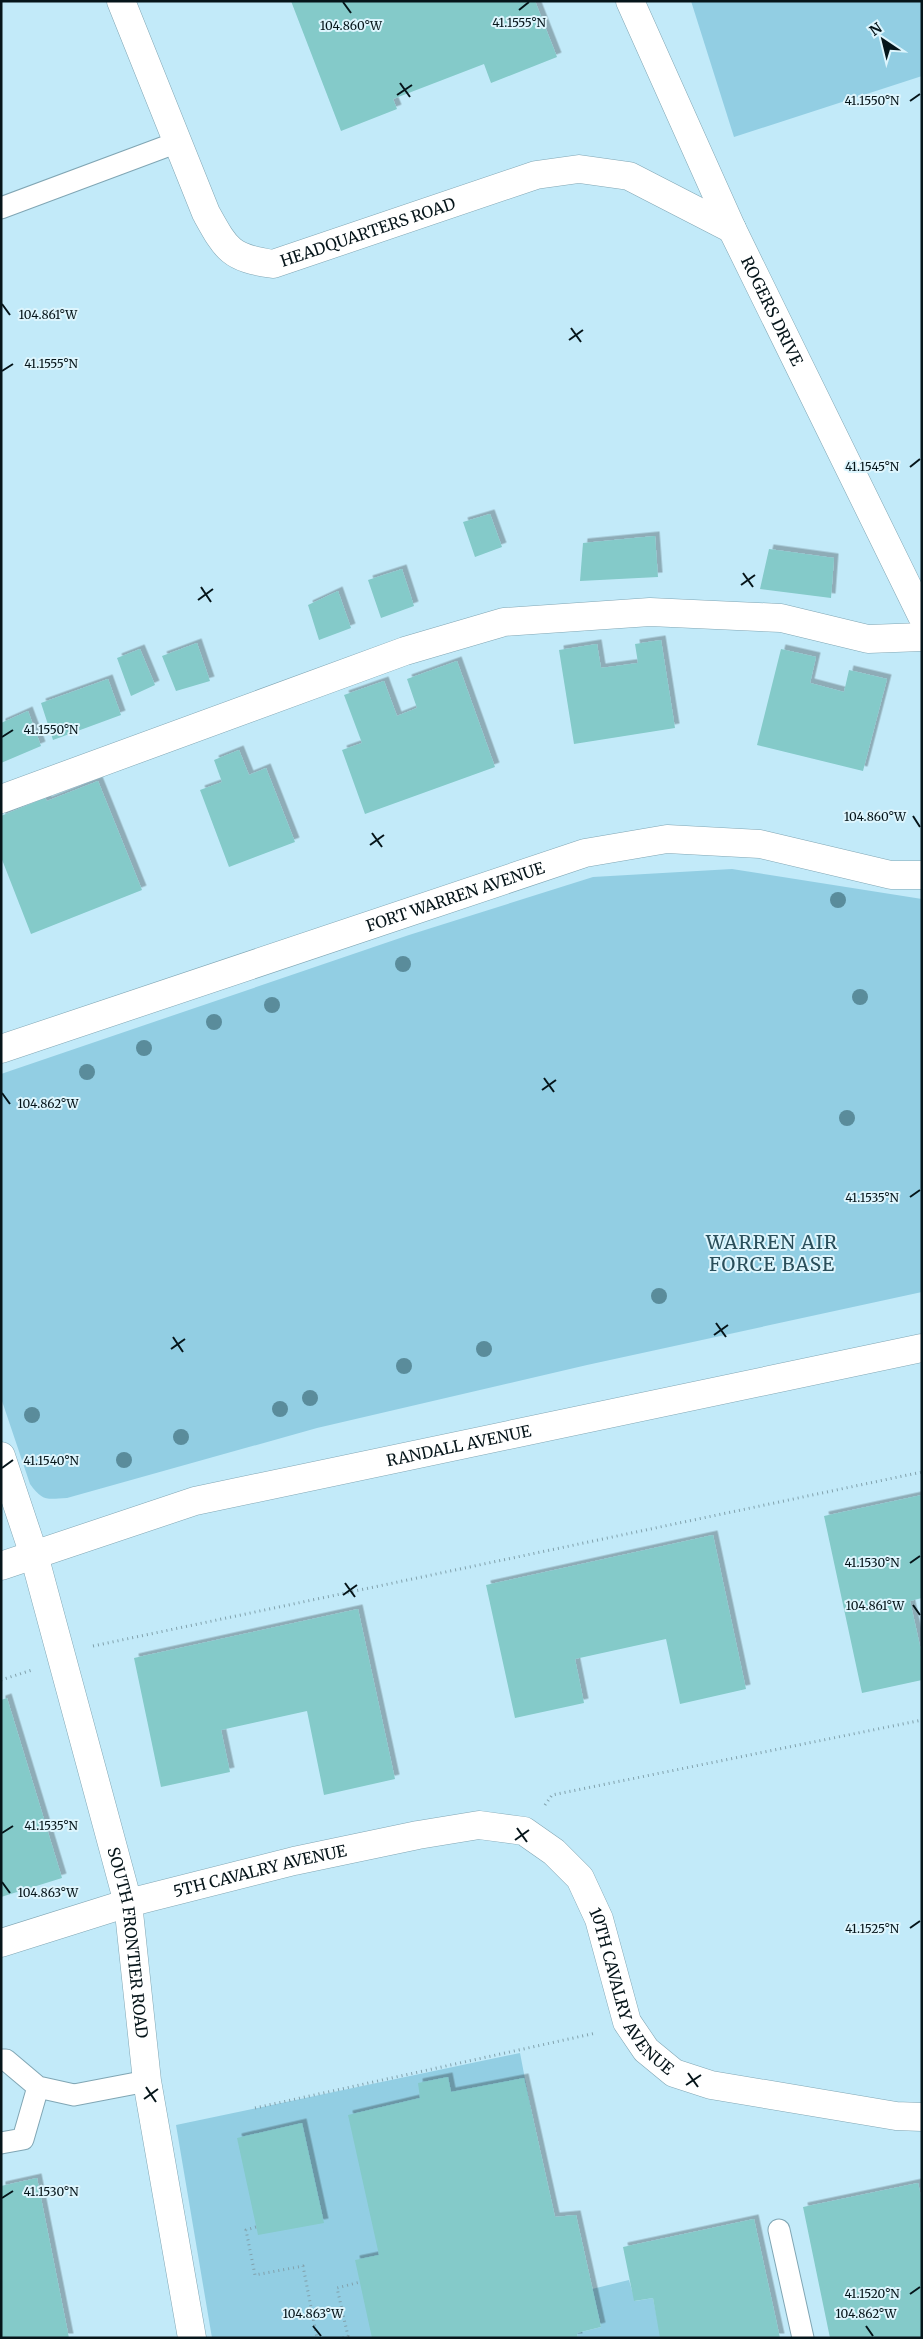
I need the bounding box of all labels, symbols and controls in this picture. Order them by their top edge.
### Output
text: 41.1555°N [492,15,546,30]
north arrow [858,15,908,65]
text: 104.860°W [320,18,383,33]
text: N [866,19,885,40]
text: 41.1550°N [845,93,900,108]
street label: HEADQUARTERS ROAD [278,193,458,271]
street label: ROGERS DRIVE [737,253,808,370]
text: 104.861°W [19,307,78,322]
text: 41.1555°N [24,356,78,371]
text: 41.1545°N [845,459,900,474]
text: 41.1550°N [24,722,79,737]
text: 104.860°W [844,809,907,824]
street label: FORT WARREN AVENUE [363,857,548,936]
text: 104.862°W [18,1096,79,1111]
text: 41.1535°N [845,1190,899,1205]
district label: WARREN AIR FORCE BASE [705,1230,838,1276]
street label: RANDALL AVENUE [384,1420,534,1470]
text: 41.1540°N [23,1453,80,1468]
text: 41.1530°N [845,1555,900,1570]
text: 104.861°W [846,1598,905,1613]
text: 41.1535°N [24,1818,78,1833]
street label: 5TH CAVALRY AVENUE [171,1840,349,1901]
street label: SOUTH FRONTIER ROAD [103,1845,152,2039]
text: 104.863°W [18,1885,79,1900]
street label: 10TH CAVALRY AVENUE [585,1904,679,2079]
text: 41.1525°N [845,1921,900,1936]
text: 41.1530°N [24,2184,79,2199]
text: 41.1520°N [844,2286,900,2301]
text: 104.863°W [283,2306,344,2321]
text: 104.862°W [836,2306,897,2321]

